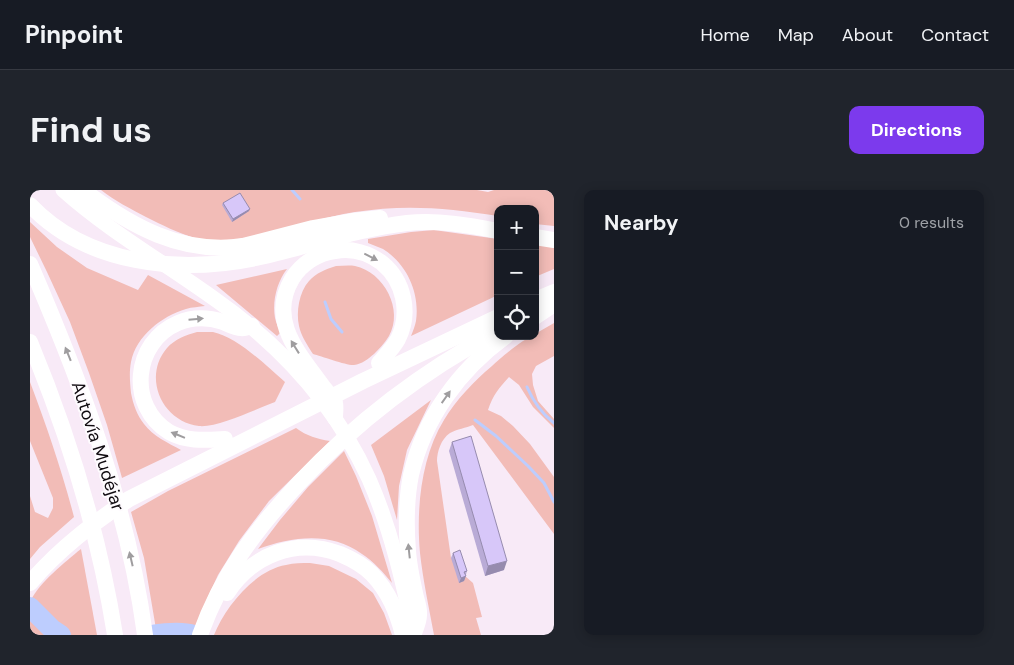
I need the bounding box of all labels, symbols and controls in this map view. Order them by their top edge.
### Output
text: Pinpoint [25,19,123,50]
text: Home [700,23,750,47]
text: Map [778,23,814,47]
text: About [842,23,893,47]
text: Contact [921,23,989,47]
button: Directions [849,106,984,154]
text: Find us [30,107,152,153]
map controls [494,205,539,340]
button: + [494,205,539,250]
text: Nearby [604,209,678,237]
text: 0 results [899,212,964,233]
button: − [494,250,539,295]
one-way arrow [364,253,378,261]
button: locate [494,295,539,340]
one-way arrow [189,315,205,323]
one-way arrow [290,340,299,354]
one-way arrow [63,346,71,361]
street label: Autovía Mudéjar [66,378,130,514]
one-way arrow [441,390,451,404]
one-way arrow [170,431,185,439]
one-way arrow [404,543,412,559]
one-way arrow [127,551,135,566]

